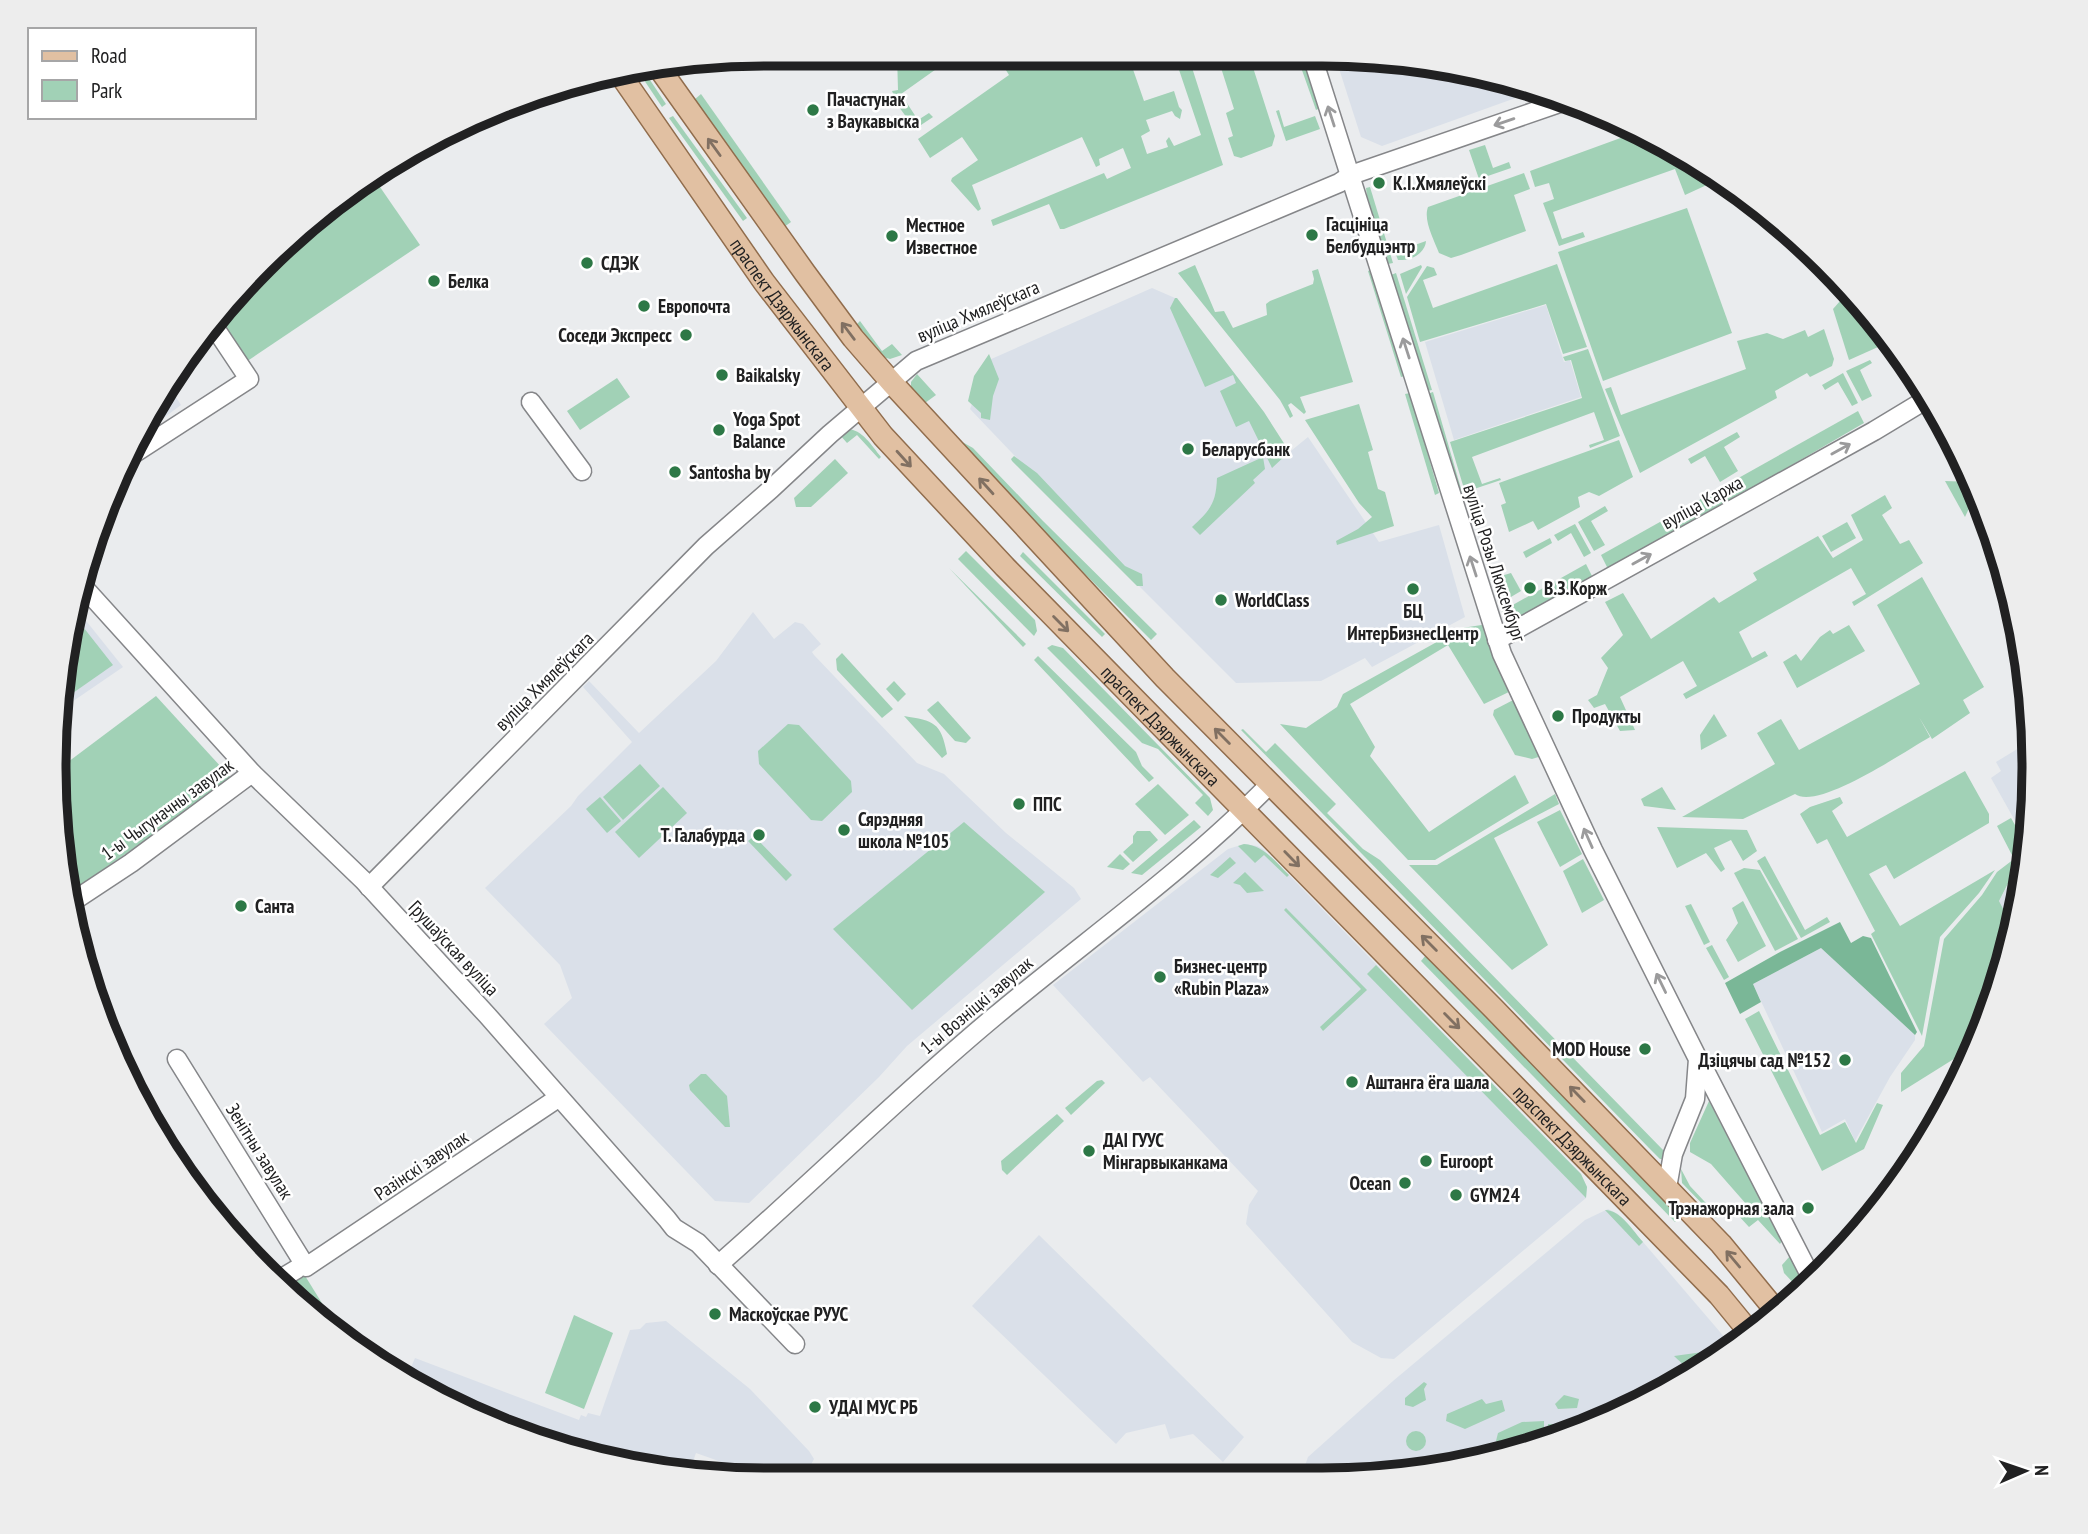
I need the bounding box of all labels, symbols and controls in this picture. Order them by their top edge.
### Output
legend [28,28,256,119]
text: Road [91,42,127,69]
text: Park [91,77,122,104]
place label: Пачастунак з Ваукавыска [827,87,920,133]
marker: Пачастунак з Ваукавыска [805,102,821,118]
one-way arrow [1324,105,1337,127]
one-way arrow [1493,117,1515,129]
one-way arrow [707,138,721,157]
place label: К.І.Хмялеўскі [1393,171,1486,195]
marker: К.І.Хмялеўскі [1371,175,1387,191]
place label: Гасцініца Белбудцэнтр [1326,212,1416,258]
place label: Местное Известное [906,213,977,259]
marker: Гасцініца Белбудцэнтр [1304,227,1320,243]
marker: Местное Известное [884,228,900,244]
street label: праспект Дзяржынскага [725,233,840,375]
place label: СДЭК [601,251,640,275]
marker: СДЭК [579,255,595,271]
place label: Белка [448,269,489,293]
marker: Белка [426,273,442,289]
street label: вуліца Хмялеўскага [913,275,1043,347]
place label: Европочта [658,294,730,318]
marker: Европочта [636,298,652,314]
one-way arrow [841,321,856,340]
place label: Соседи Экспресс [558,323,672,347]
marker: Соседи Экспресс [678,327,694,343]
one-way arrow [1399,338,1411,360]
place label: Baikalsky [736,363,801,387]
marker: Baikalsky [714,367,730,383]
place label: Yoga Spot Balance [732,407,801,453]
marker: Yoga Spot Balance [711,422,727,438]
place label: Беларусбанк [1202,437,1290,461]
marker: Беларусбанк [1180,441,1196,457]
one-way arrow [1830,442,1850,456]
one-way arrow [896,450,913,467]
place label: Santosha by [689,460,771,484]
marker: Santosha by [667,464,683,480]
street label: вуліца Каржа [1657,470,1747,534]
one-way arrow [978,477,994,495]
street label: вуліца Розы Люксембург [1458,481,1532,645]
one-way arrow [1631,552,1651,566]
one-way arrow [1465,555,1478,577]
place label: В.З.Корж [1544,576,1608,600]
marker: В.З.Корж [1522,580,1538,596]
marker: БЦ ИнтерБизнесЦентр [1405,581,1421,597]
place label: WorldClass [1234,588,1310,612]
marker: WorldClass [1213,592,1229,608]
place label: БЦ ИнтерБизнесЦентр [1347,599,1479,645]
one-way arrow [1052,615,1069,632]
street label: вуліца Хмялеўскага [489,626,599,736]
street label: праспект Дзяржынскага [1096,660,1225,791]
place label: Продукты [1572,704,1641,728]
marker: Продукты [1550,708,1566,724]
one-way arrow [1213,728,1230,745]
street label: 1-ы Чыгуначны завулак [96,752,238,865]
place label: ППС [1033,792,1062,816]
marker: ППС [1011,796,1027,812]
place label: Сярэдняя школа №105 [858,807,949,853]
marker: Сярэдняя школа №105 [836,822,852,838]
place label: Т. Галабурда [661,823,745,847]
marker: Т. Галабурда [751,827,767,843]
one-way arrow [1581,828,1594,849]
one-way arrow [1283,850,1300,867]
place label: Санта [255,894,295,918]
street label: Грушаўская вуліца [404,895,504,1001]
marker: Санта [233,898,249,914]
one-way arrow [1420,935,1437,952]
street label: 1-ы Возніцкі завулак [915,950,1038,1059]
place label: Бизнес-центр «Rubin Plaza» [1174,954,1269,1000]
marker: Бизнес-центр «Rubin Plaza» [1152,969,1168,985]
one-way arrow [1653,973,1667,994]
one-way arrow [1443,1013,1460,1030]
place label: MOD House [1552,1037,1631,1061]
marker: MOD House [1637,1041,1653,1057]
place label: Дзіцячы сад №152 [1698,1048,1831,1072]
marker: Дзіцячы сад №152 [1837,1052,1853,1068]
place label: Аштанга ёга шала [1365,1070,1490,1094]
marker: Аштанга ёга шала [1344,1074,1360,1090]
street label: праспект Дзяржынскага [1508,1080,1637,1211]
one-way arrow [1568,1086,1585,1103]
street label: Зенітны завулак [221,1099,299,1204]
street label: Разінскі завулак [369,1124,473,1205]
place label: ДАІ ГУУС Мінгарвыканкама [1103,1128,1228,1174]
marker: ДАІ ГУУС Мінгарвыканкама [1081,1143,1097,1159]
place label: Euroopt [1440,1149,1494,1173]
marker: Euroopt [1418,1153,1434,1169]
place label: Ocean [1350,1171,1391,1195]
marker: Ocean [1397,1175,1413,1191]
place label: GYM24 [1470,1183,1520,1207]
marker: GYM24 [1448,1187,1464,1203]
place label: Трэнажорная зала [1668,1196,1794,1220]
marker: Трэнажорная зала [1800,1200,1816,1216]
one-way arrow [1726,1251,1741,1269]
place label: Маскоўскае РУУС [729,1302,848,1326]
marker: Маскоўскае РУУС [707,1306,723,1322]
place label: УДАІ МУС РБ [828,1395,918,1419]
marker: УДАІ МУС РБ [807,1399,823,1415]
north arrow [1990,1436,2060,1506]
text: N [2030,1465,2054,1476]

